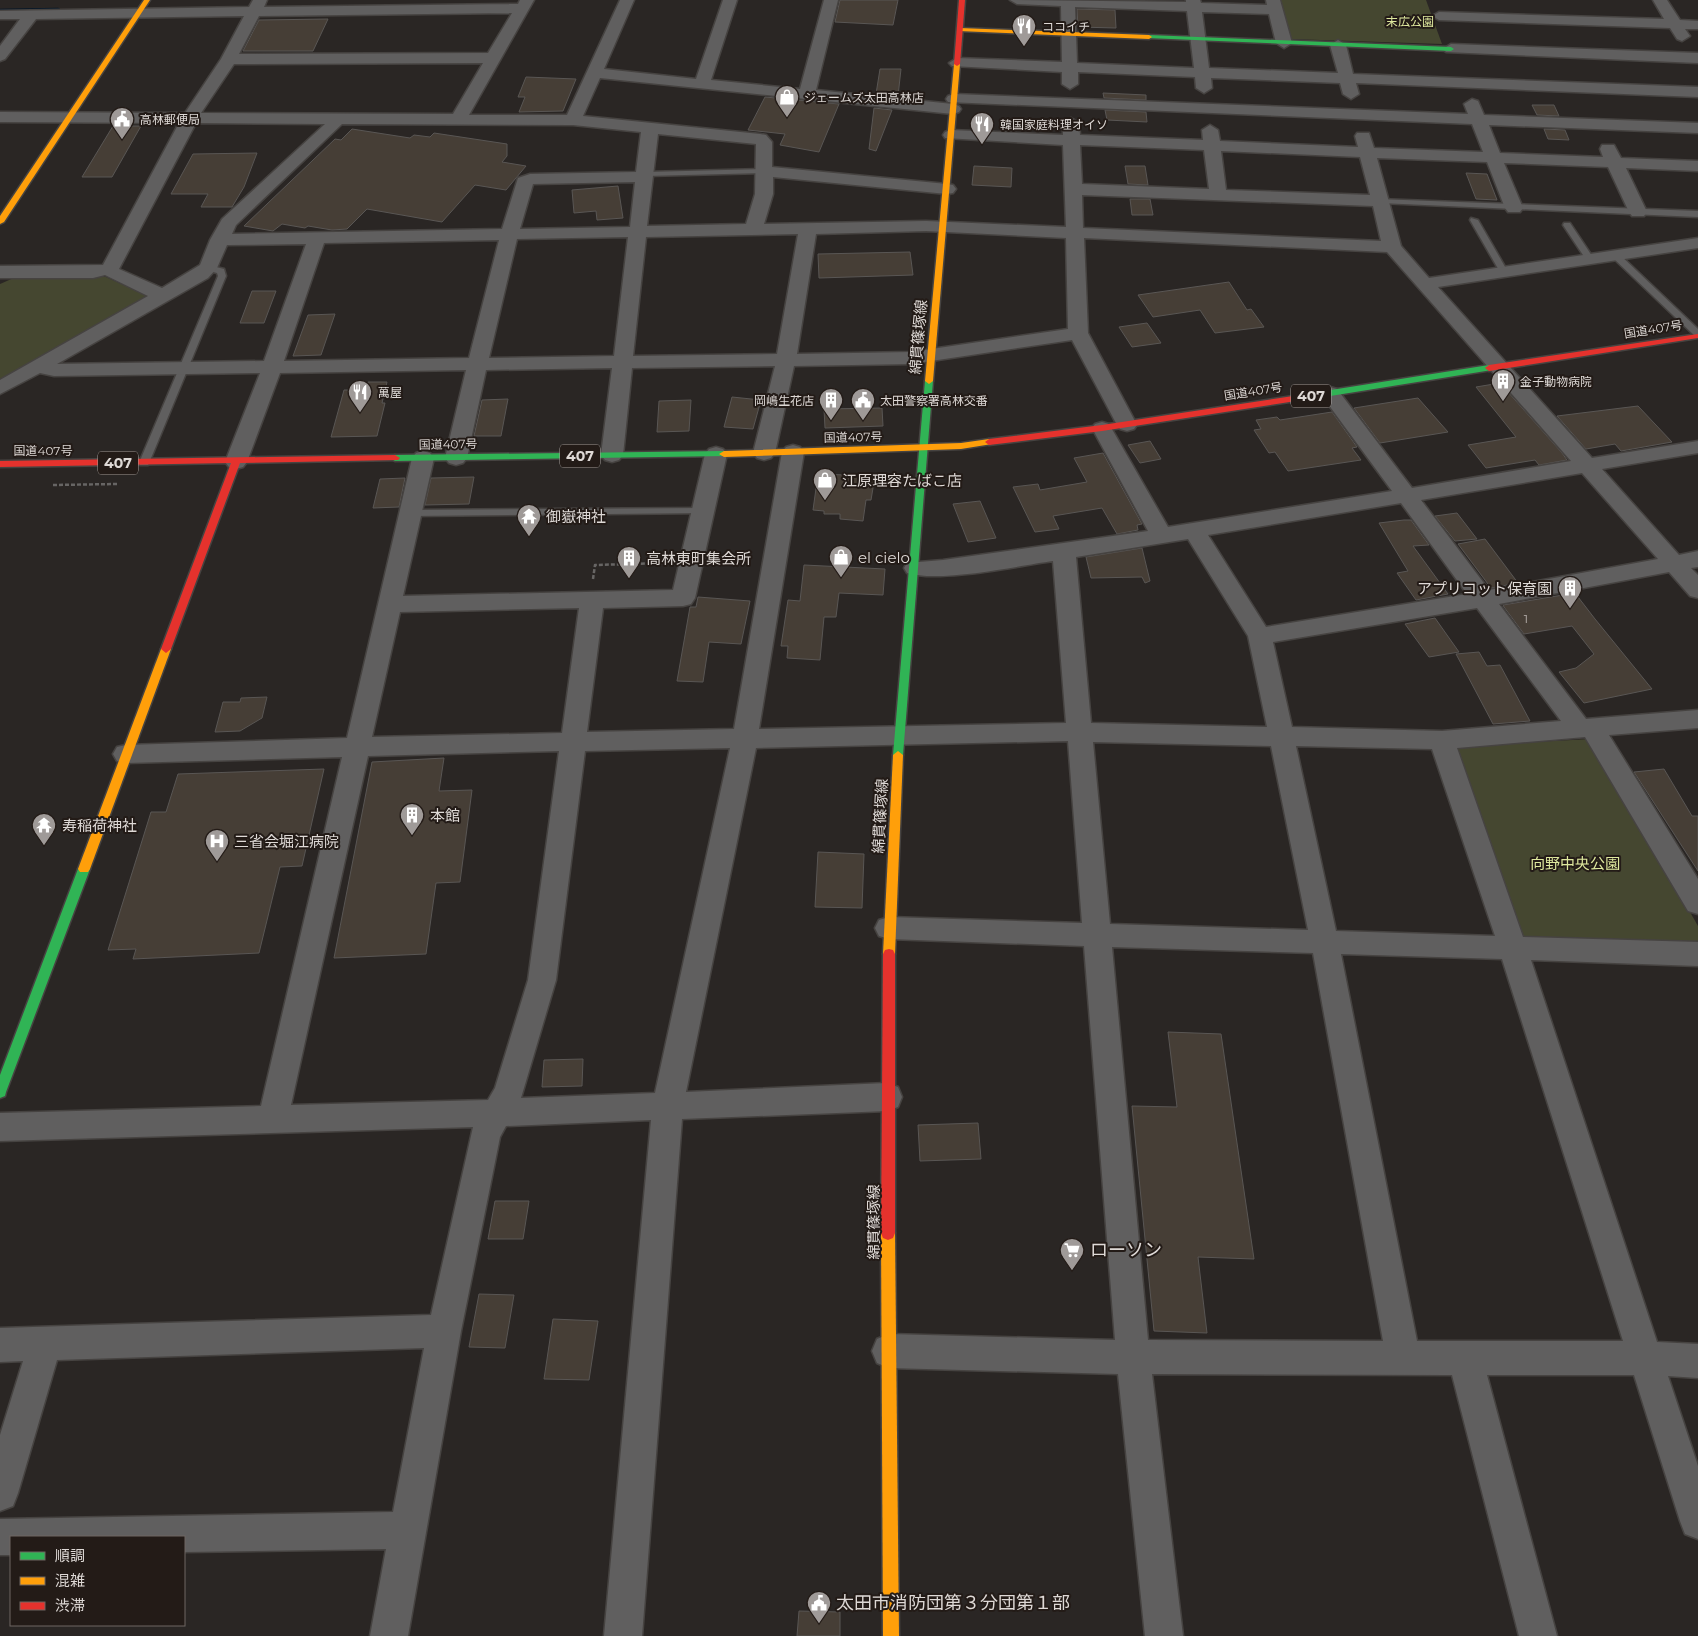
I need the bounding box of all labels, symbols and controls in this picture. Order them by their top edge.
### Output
restaurant icon: ココイチ [1011,13,1037,47]
park label: 末広公園 [1386,14,1434,29]
place label: ココイチ [1042,19,1090,34]
shop icon: ジェームズ太田高林店 [774,84,800,118]
place label: ジェームズ太田高林店 [804,90,924,105]
public building icon: 高林郵便局 [109,106,135,140]
restaurant icon: 韓国家庭料理オイソ [969,111,995,145]
place label: 高林郵便局 [140,112,200,127]
place label: 韓国家庭料理オイソ [1000,117,1108,132]
street label: 綿貫篠塚線 [905,299,931,375]
street label: 国道407号 [1623,317,1683,341]
building icon: 金子動物病院 [1490,368,1516,402]
place label: 金子動物病院 [1520,374,1592,389]
restaurant icon: 萬屋 [347,379,373,413]
street label: 国道407号 [1223,379,1283,403]
road number: 407 [1291,384,1331,408]
place label: 萬屋 [378,385,402,400]
building icon: 岡嶋生花店 [818,387,844,421]
public building icon: 太田警察署高林交番 [850,387,876,421]
place label: 岡嶋生花店 [754,393,814,408]
place label: 太田警察署高林交番 [880,393,988,408]
street label: 国道407号 [823,429,883,445]
street label: 国道407号 [418,436,478,452]
street label: 国道407号 [14,443,72,458]
road number: 407 [560,444,600,468]
road number: 407 [98,452,138,474]
shop icon: 江原理容たばこ店 [812,467,838,501]
place label: 江原理容たばこ店 [842,471,962,490]
temple icon: 御嶽神社 [516,503,542,537]
place label: 御嶽神社 [546,507,606,526]
shop icon: el cielo [828,544,854,578]
building icon: 高林東町集会所 [616,545,642,579]
place label: el cielo [858,548,910,567]
place label: 高林東町集会所 [646,549,751,568]
building icon: アプリコット保育園 [1557,575,1583,609]
place label: アプリコット保育園 [1417,579,1552,598]
house number: 1 [1524,611,1528,626]
street label: 綿貫篠塚線 [869,778,891,854]
building icon: 本館 [399,802,425,836]
place label: 本館 [430,806,460,825]
temple icon: 寿稲荷神社 [31,812,57,846]
place label: 寿稲荷神社 [62,816,137,835]
hospital icon: 三省会堀江病院 [204,828,230,862]
place label: 三省会堀江病院 [234,832,339,851]
park label: 向野中央公園 [1530,854,1620,873]
street label: 綿貫篠塚線 [864,1184,883,1260]
supermarket icon: ローソン [1059,1237,1085,1271]
place label: ローソン [1090,1239,1162,1261]
legend [10,1536,185,1626]
text: 順調 [55,1546,85,1565]
text: 混雑 [55,1571,85,1590]
public building icon: 太田市消防団第３分団第１部 [806,1590,832,1624]
place label: 太田市消防団第３分団第１部 [836,1592,1070,1614]
text: 渋滞 [55,1596,85,1615]

